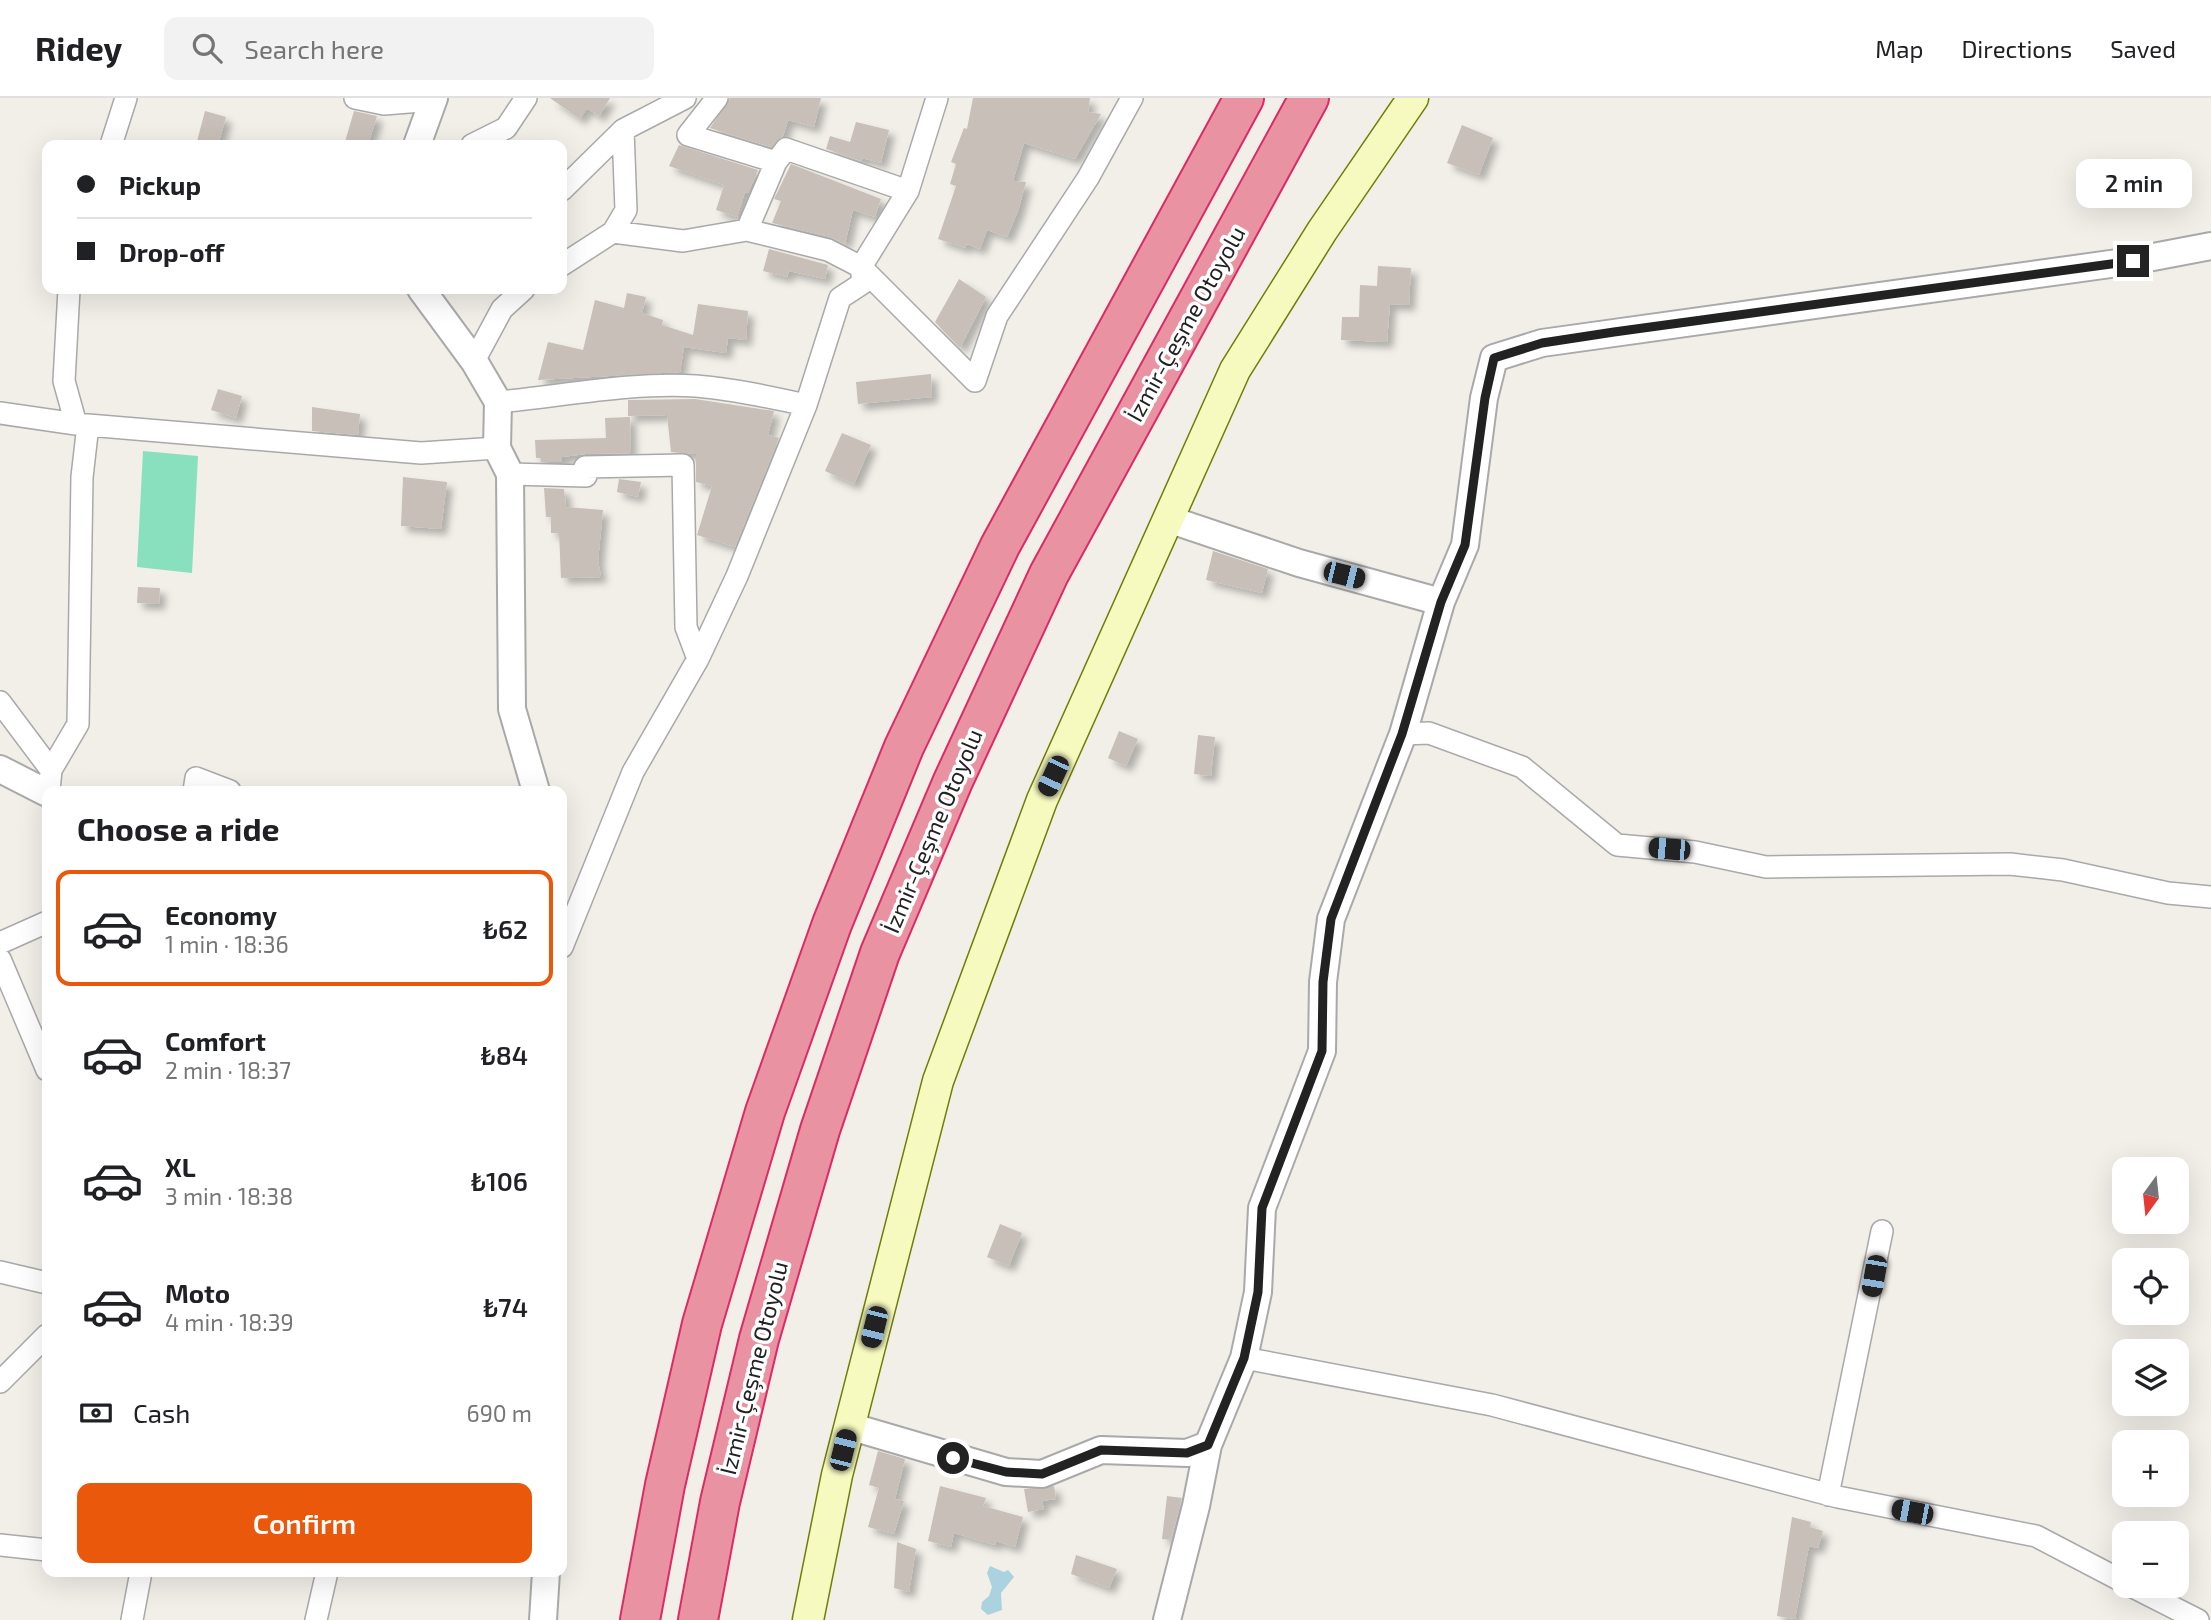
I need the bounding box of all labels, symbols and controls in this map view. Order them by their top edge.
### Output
search box [164,17,654,80]
text: Ridey [35,28,122,68]
icon: search [188,29,226,67]
text: Search here [244,33,384,64]
text: Map [1875,34,1923,63]
text: Directions [1961,34,2072,63]
text: Saved [2110,34,2176,63]
callout: 2 min [2075,159,2191,208]
text: Pickup [119,169,201,200]
text: 2 min [2105,169,2163,197]
street label: İzmir-Çeşme Otoyolu [1120,221,1251,427]
text: Drop-off [119,236,224,267]
route end [2117,245,2149,277]
car [1322,560,1367,590]
street label: İzmir-Çeşme Otoyolu [876,724,989,937]
car [1035,753,1072,799]
text: Choose a ride [77,809,280,847]
car [1648,837,1691,861]
icon: car [81,897,144,960]
text: Economy [165,899,277,930]
text: ₺62 [483,913,528,944]
text: 1 min · 18:36 [165,930,289,958]
icon: car [81,1023,144,1086]
text: Comfort [165,1025,266,1056]
text: ₺84 [481,1039,528,1070]
text: 2 min · 18:37 [165,1056,291,1084]
icon: car [81,1149,144,1212]
text: XL [165,1151,196,1182]
north arrow [2112,1157,2189,1234]
map controls [2112,1157,2189,1598]
text: ₺106 [471,1165,528,1196]
text: 3 min · 18:38 [165,1182,293,1210]
button: locate [2112,1248,2189,1325]
car [1861,1253,1888,1299]
street label: İzmir-Çeşme Otoyolu [713,1258,794,1478]
icon: car [81,1275,144,1338]
text: Moto [165,1277,230,1308]
text: ₺74 [483,1291,528,1322]
car [859,1304,890,1350]
text: 4 min · 18:39 [165,1308,294,1336]
button: layers [2112,1339,2189,1416]
icon: cash [77,1394,115,1432]
text: Cash [133,1397,190,1428]
text: 690 m [467,1399,532,1427]
car [828,1427,859,1473]
button: + [2112,1430,2189,1507]
route start [937,1442,969,1474]
button: Confirm [77,1483,532,1563]
car [1890,1498,1935,1526]
button: − [2112,1521,2189,1598]

